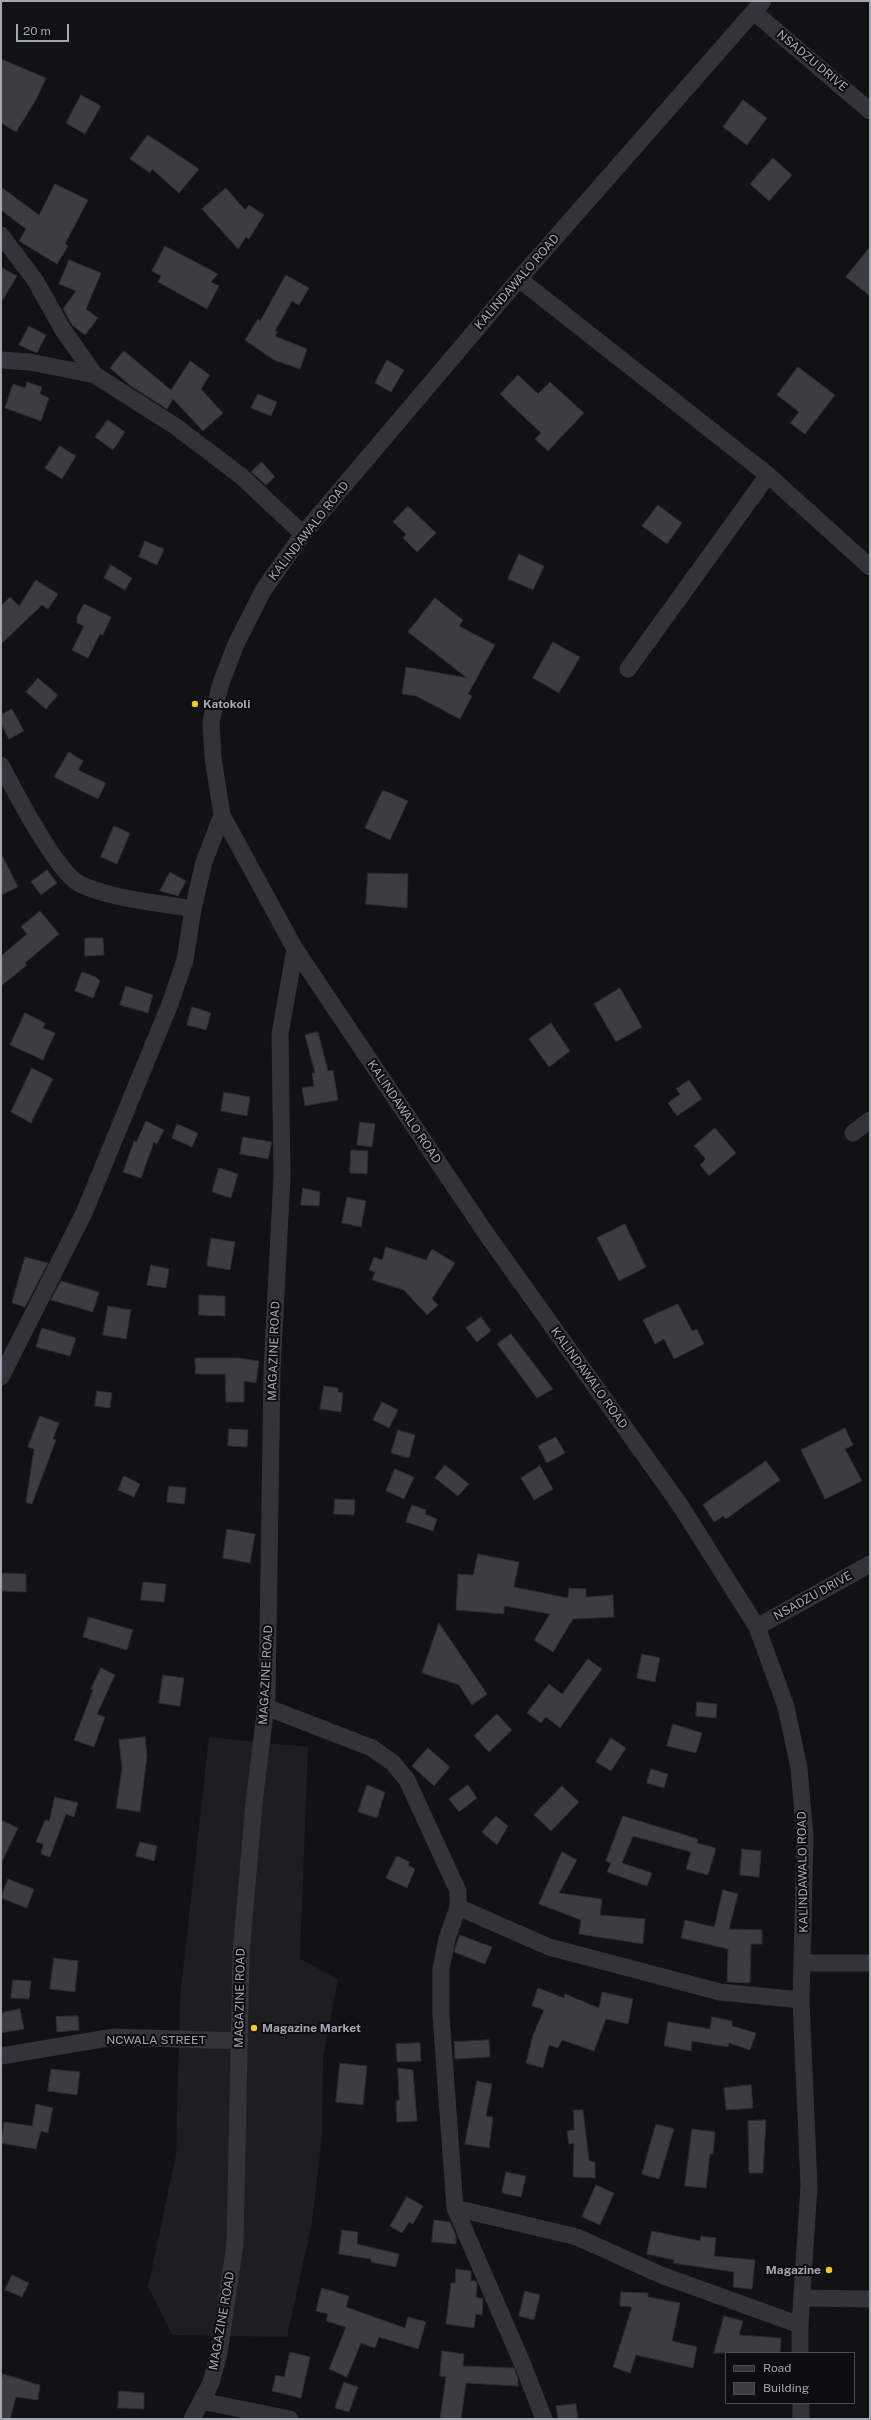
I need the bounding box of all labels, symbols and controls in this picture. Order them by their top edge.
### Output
scale bar [18,16,71,42]
text: 20 m [23,24,51,38]
street label: NSADZU DRIVE [774,27,850,95]
street label: KALINDAWALO ROAD [472,231,562,333]
street label: KALINDAWALO ROAD [266,479,352,583]
place label: Katokoli [203,697,250,711]
marker: Katokoli [190,699,200,709]
street label: KALINDAWALO ROAD [364,1058,444,1166]
street label: MAGAZINE ROAD [265,1301,283,1401]
street label: KALINDAWALO ROAD [547,1325,631,1431]
street label: NSADZU DRIVE [771,1568,855,1624]
street label: MAGAZINE ROAD [256,1625,276,1725]
street label: KALINDAWALO ROAD [795,1811,811,1933]
street label: MAGAZINE ROAD [232,1948,248,2048]
place label: Magazine Market [262,2021,361,2035]
marker: Magazine Market [249,2023,259,2033]
street label: NCWALA STREET [106,2033,206,2047]
place label: Magazine [766,2263,821,2277]
marker: Magazine [824,2265,834,2275]
street label: MAGAZINE ROAD [206,2271,238,2371]
legend [725,2352,855,2404]
text: Road [763,2361,791,2375]
text: Building [763,2381,809,2395]

